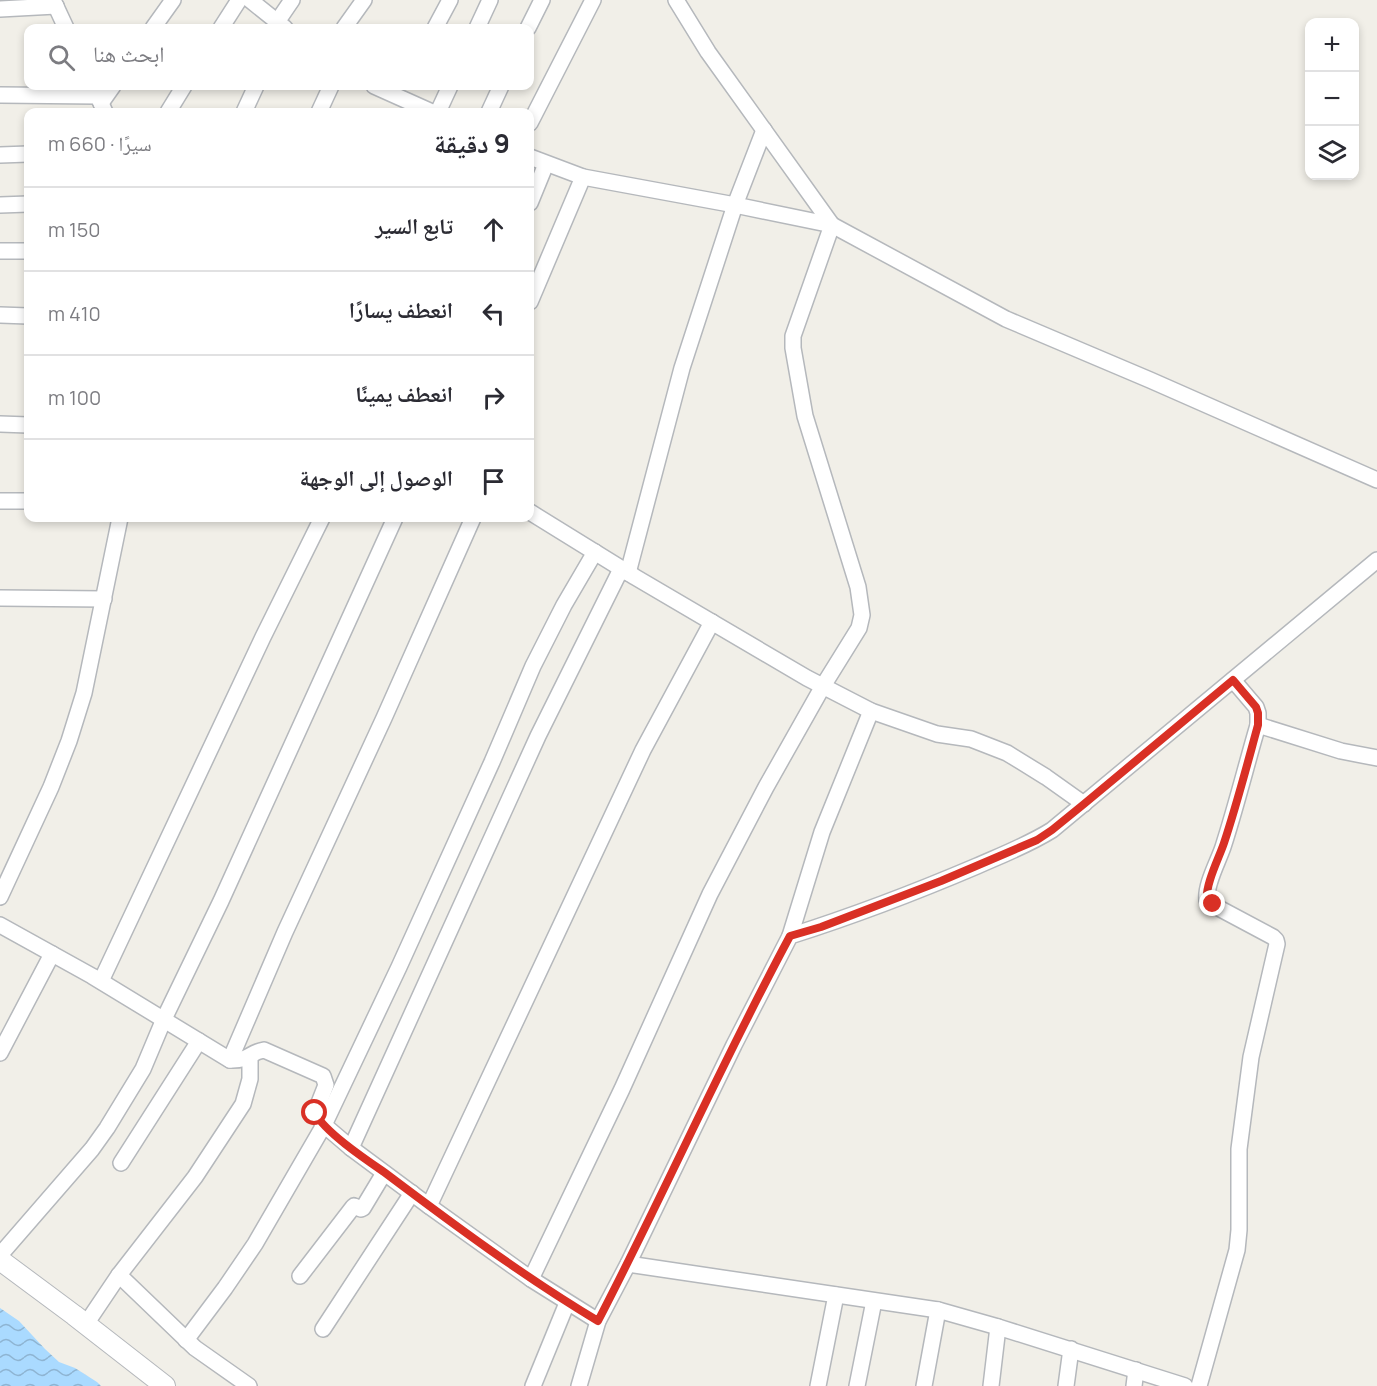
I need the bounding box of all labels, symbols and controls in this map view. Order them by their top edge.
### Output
map controls [1305,18,1359,180]
button: + [1305,18,1359,72]
search box [24,24,534,90]
text: ابحث هنا [93,39,164,69]
icon: search [45,41,78,74]
button: − [1305,72,1359,126]
text: 9 دقيقة [434,125,510,161]
button: layers [1305,126,1359,180]
text: سيرًا · 660 m [48,130,152,157]
text: تابع السير [375,211,453,241]
icon: ahead [477,213,510,246]
text: 150 m [48,216,101,243]
text: انعطف يسارًا [349,295,453,325]
icon: left [477,297,510,330]
text: 410 m [48,300,101,327]
text: انعطف يمينًا [355,379,453,409]
icon: right [477,381,510,414]
text: 100 m [48,384,101,411]
text: الوصول إلى الوجهة [300,463,453,493]
icon: arrive [477,465,510,498]
route end [1199,890,1225,916]
route start [301,1099,327,1125]

